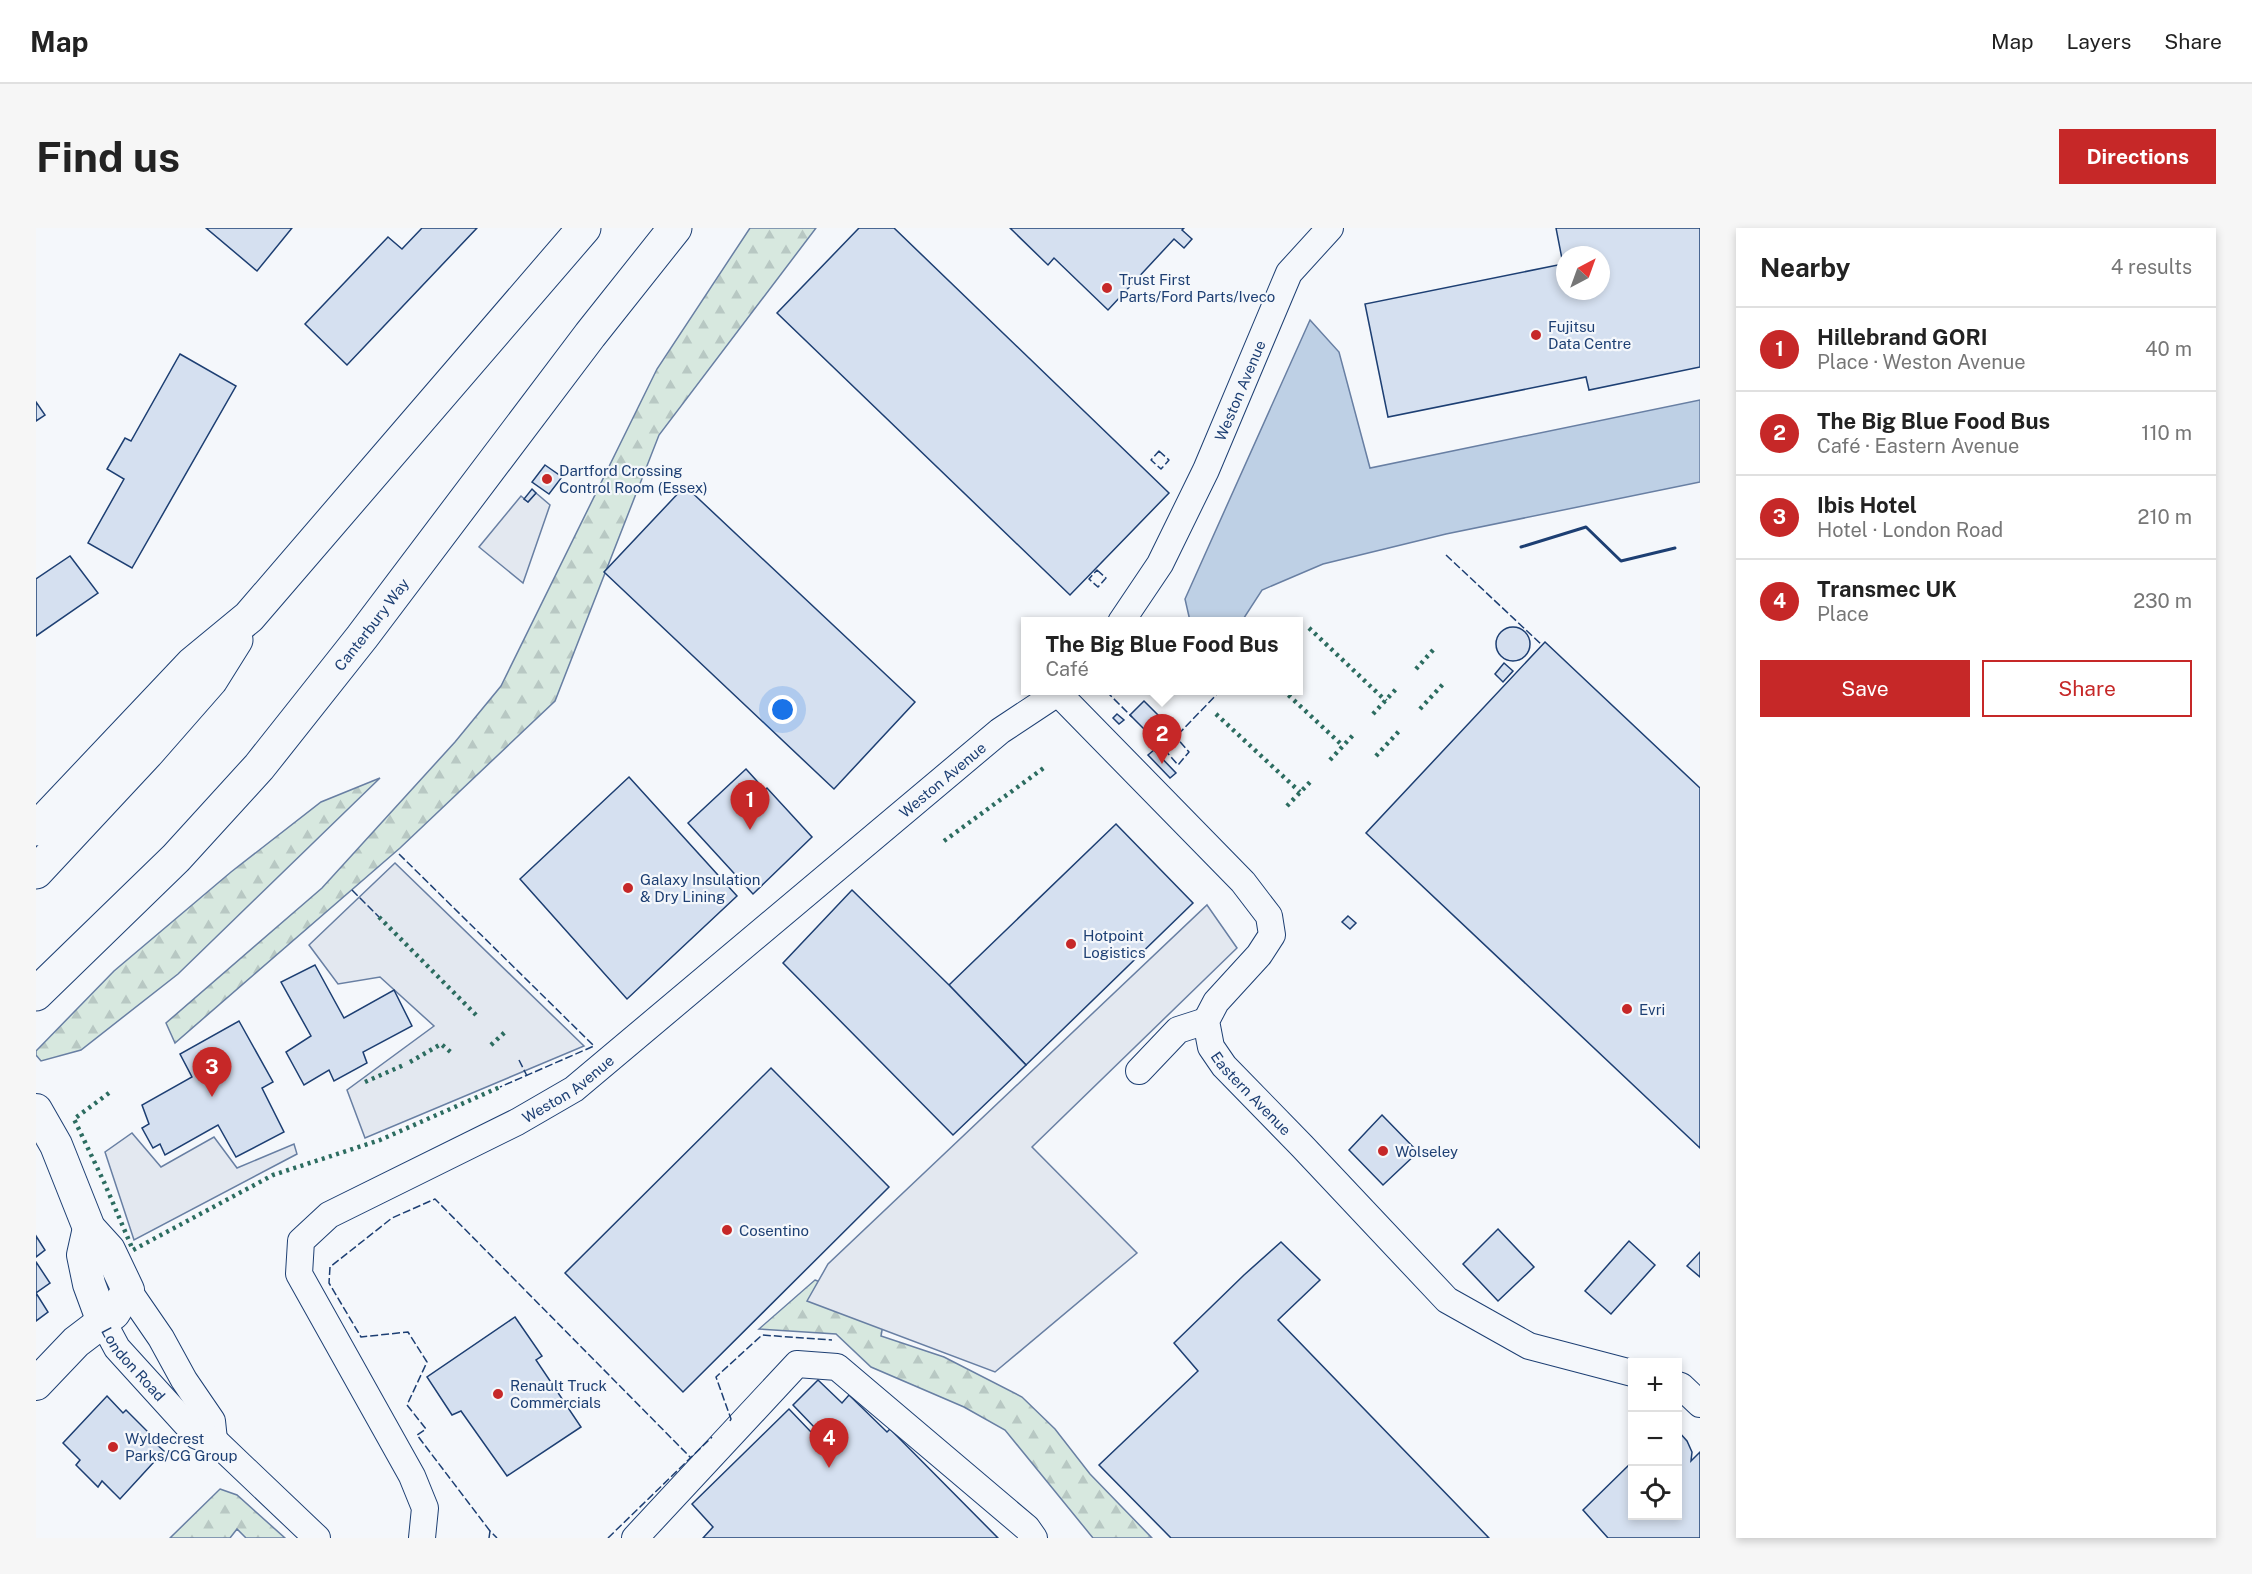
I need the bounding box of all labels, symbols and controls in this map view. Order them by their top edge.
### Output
text: Map [30,25,89,58]
text: Map [1991,29,2034,54]
text: Layers [2067,29,2131,54]
text: Share [2164,29,2222,54]
button: Directions [2059,129,2216,184]
text: Find us [36,132,180,181]
north arrow [1556,246,1610,300]
text: Nearby [1760,252,1850,283]
text: 4 results [2111,255,2192,279]
place label: Trust First Parts/Ford Parts/Iveco [1119,271,1275,305]
marker: Trust First Parts/Ford Parts/Iveco [1100,281,1114,295]
place label: Fujitsu Data Centre [1548,318,1631,352]
text: Hillebrand GORI [1817,324,1988,350]
marker: Fujitsu Data Centre [1529,328,1543,342]
text: 1 [1775,337,1784,361]
text: 40 m [2145,337,2192,361]
street label: Weston Avenue [1211,338,1268,443]
text: Place · Weston Avenue [1817,350,2026,374]
text: The Big Blue Food Bus [1817,408,2050,434]
text: 2 [1773,421,1786,445]
text: 110 m [2141,421,2192,445]
text: Café · Eastern Avenue [1817,434,2019,458]
place label: Dartford Crossing Control Room (Essex) [559,462,708,496]
marker: Dartford Crossing Control Room (Essex) [540,472,554,486]
text: Ibis Hotel [1817,492,1917,518]
text: 3 [1773,505,1786,529]
text: 210 m [2138,505,2192,529]
text: Hotel · London Road [1817,518,2003,542]
street label: Canterbury Way [330,575,412,674]
text: Transmec UK [1817,576,1957,602]
text: 4 [1773,589,1786,613]
text: 230 m [2133,589,2192,613]
text: Place [1817,602,1869,626]
popup [1021,617,1303,695]
text: The Big Blue Food Bus [1045,631,1279,657]
text: Café [1045,657,1089,681]
button: Save [1760,660,1970,717]
button: Share [1982,660,2192,717]
your location [768,695,797,724]
pin: 2 [1142,714,1182,764]
street label: Weston Avenue [896,738,989,821]
pin: 1 [730,780,770,830]
place label: Galaxy Insulation & Dry Lining [640,871,760,905]
marker: Galaxy Insulation & Dry Lining [621,881,635,895]
place label: Hotpoint Logistics [1083,927,1146,961]
marker: Hotpoint Logistics [1064,937,1078,951]
place label: Evri [1639,1001,1665,1018]
marker: Evri [1620,1002,1634,1016]
pin: 3 [192,1048,231,1097]
street label: Eastern Avenue [1208,1048,1295,1138]
street label: Weston Avenue [519,1051,617,1126]
place label: Wolseley [1395,1143,1458,1160]
marker: Wolseley [1376,1144,1390,1158]
place label: Cosentino [739,1222,809,1239]
marker: Cosentino [720,1223,734,1237]
street label: London Road [99,1324,169,1404]
map controls [1628,1358,1682,1520]
button: + [1628,1358,1682,1412]
place label: Renault Truck Commercials [510,1377,607,1411]
marker: Renault Truck Commercials [491,1387,505,1401]
button: − [1628,1412,1682,1466]
pin: 4 [810,1418,848,1468]
place label: Wyldecrest Parks/CG Group [125,1430,238,1464]
marker: Wyldecrest Parks/CG Group [106,1440,120,1454]
button: locate [1628,1466,1682,1520]

